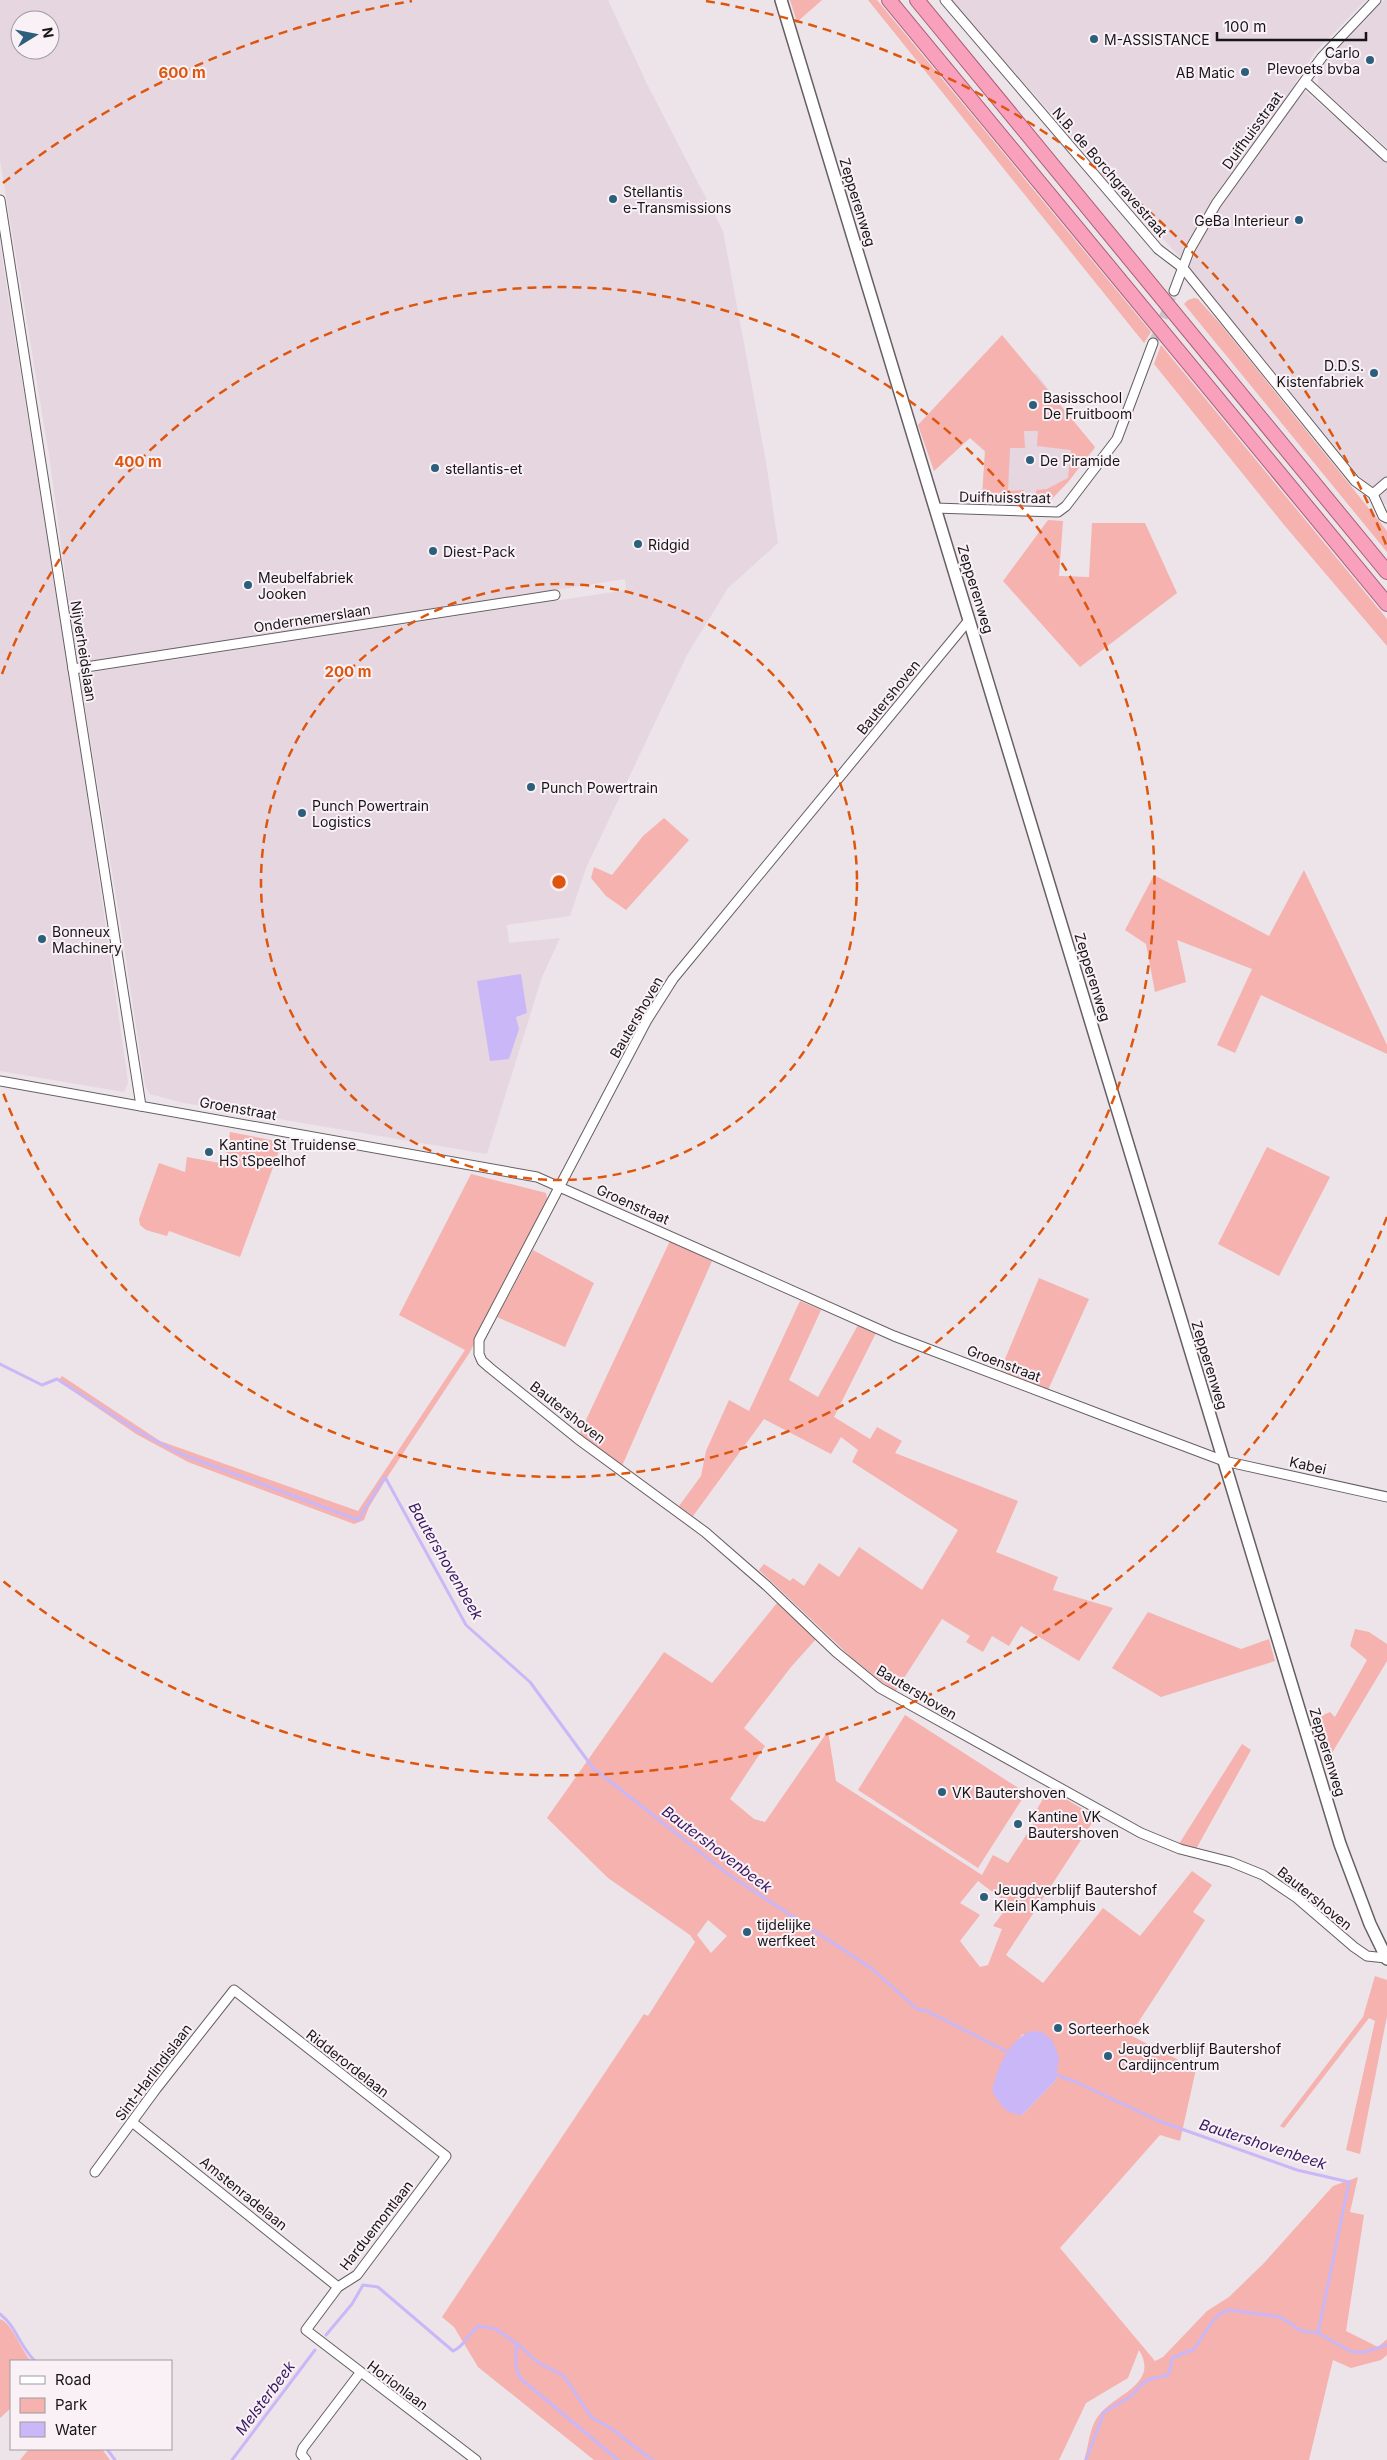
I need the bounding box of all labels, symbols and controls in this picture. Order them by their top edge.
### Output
north arrow [10,10,60,60]
scale bar [1217,10,1366,42]
text: 100 m [1224,17,1266,36]
text: N [39,26,58,39]
place label: M-ASSISTANCE [1104,31,1210,48]
marker: M-ASSISTANCE [1088,33,1100,45]
place label: Carlo Plevoets bvba [1267,44,1360,77]
marker: Carlo Plevoets bvba [1364,54,1376,66]
text: 600 m [158,63,206,82]
place label: AB Matic [1176,64,1235,81]
marker: AB Matic [1239,66,1251,78]
street label: Duifhuisstraat [1218,88,1286,172]
street label: N.B. de Borchgravestraat [1049,104,1171,241]
street label: Zepperenweg [836,156,880,248]
place label: Stellantis e-Transmissions [623,183,732,216]
marker: Stellantis e-Transmissions [607,193,619,205]
place label: GeBa Interieur [1194,212,1289,229]
marker: GeBa Interieur [1293,214,1305,226]
place label: D.D.S. Kistenfabriek [1277,357,1364,390]
marker: D.D.S. Kistenfabriek [1368,367,1380,379]
place label: Basisschool De Fruitboom [1043,389,1132,422]
marker: Basisschool De Fruitboom [1027,399,1039,411]
text: 400 m [114,452,162,471]
place label: De Piramide [1040,452,1120,469]
marker: De Piramide [1024,454,1036,466]
place label: stellantis-et [445,460,523,477]
marker: stellantis-et [429,462,441,474]
street label: Duifhuisstraat [959,488,1051,506]
place label: Ridgid [648,536,690,553]
marker: Ridgid [632,538,644,550]
place label: Diest-Pack [443,543,516,560]
street label: Zepperenweg [954,543,998,635]
marker: Diest-Pack [427,545,439,557]
place label: Meubelfabriek Jooken [258,569,354,602]
marker: Meubelfabriek Jooken [242,579,254,591]
street label: Nijverheidslaan [68,599,100,703]
street label: Ondernemerslaan [252,600,372,636]
street label: Bautershoven [853,656,923,738]
text: 200 m [325,662,371,681]
place label: Punch Powertrain [541,779,658,796]
marker: Punch Powertrain [525,781,537,793]
place label: Punch Powertrain Logistics [312,797,429,830]
marker: Punch Powertrain Logistics [296,807,308,819]
centre of rings [550,873,568,891]
place label: Bonneux Machinery [52,923,122,956]
street label: Zepperenweg [1071,931,1115,1023]
marker: Bonneux Machinery [36,933,48,945]
street label: Bautershoven [606,973,666,1061]
street label: Groenstraat [198,1093,278,1123]
place label: Kantine St Truidense HS tSpeelhof [219,1136,356,1169]
marker: Kantine St Truidense HS tSpeelhof [203,1146,215,1158]
street label: Groenstraat [594,1180,672,1228]
street label: Zepperenweg [1188,1319,1232,1411]
street label: Groenstraat [965,1341,1044,1385]
street label: Bautershoven [527,1377,609,1447]
street label: Kabei [1288,1453,1328,1477]
water label: Bautershovenbeek [405,1499,488,1624]
street label: Bautershoven [874,1661,960,1723]
street label: Zepperenweg [1306,1706,1350,1798]
place label: VK Bautershoven [952,1784,1066,1801]
marker: VK Bautershoven [936,1786,948,1798]
water label: Bautershovenbeek [658,1801,776,1897]
place label: Kantine VK Bautershoven [1028,1808,1119,1841]
marker: Kantine VK Bautershoven [1012,1818,1024,1830]
street label: Bautershoven [1274,1863,1356,1933]
place label: Jeugdverblijf Bautershof Klein Kamphuis [994,1881,1157,1914]
marker: Jeugdverblijf Bautershof Klein Kamphuis [978,1891,990,1903]
place label: tijdelijke werfkeet [757,1916,816,1949]
marker: tijdelijke werfkeet [741,1926,753,1938]
street label: Sint-Harlindislaan [111,2020,195,2124]
place label: Sorteerhoek [1068,2020,1150,2037]
marker: Sorteerhoek [1052,2022,1064,2034]
street label: Ridderordelaan [303,2025,393,2101]
place label: Jeugdverblijf Bautershof Cardijncentrum [1118,2040,1281,2073]
marker: Jeugdverblijf Bautershof Cardijncentrum [1102,2050,1114,2062]
water label: Bautershovenbeek [1197,2114,1330,2174]
street label: Amstenradelaan [197,2153,291,2233]
street label: Harduemontlaan [336,2177,416,2273]
water label: Melsterbeek [231,2357,299,2439]
street label: Horionlaan [364,2357,432,2413]
legend [10,2360,172,2450]
text: Road [55,2370,91,2389]
text: Park [55,2395,88,2414]
text: Water [55,2420,97,2439]

